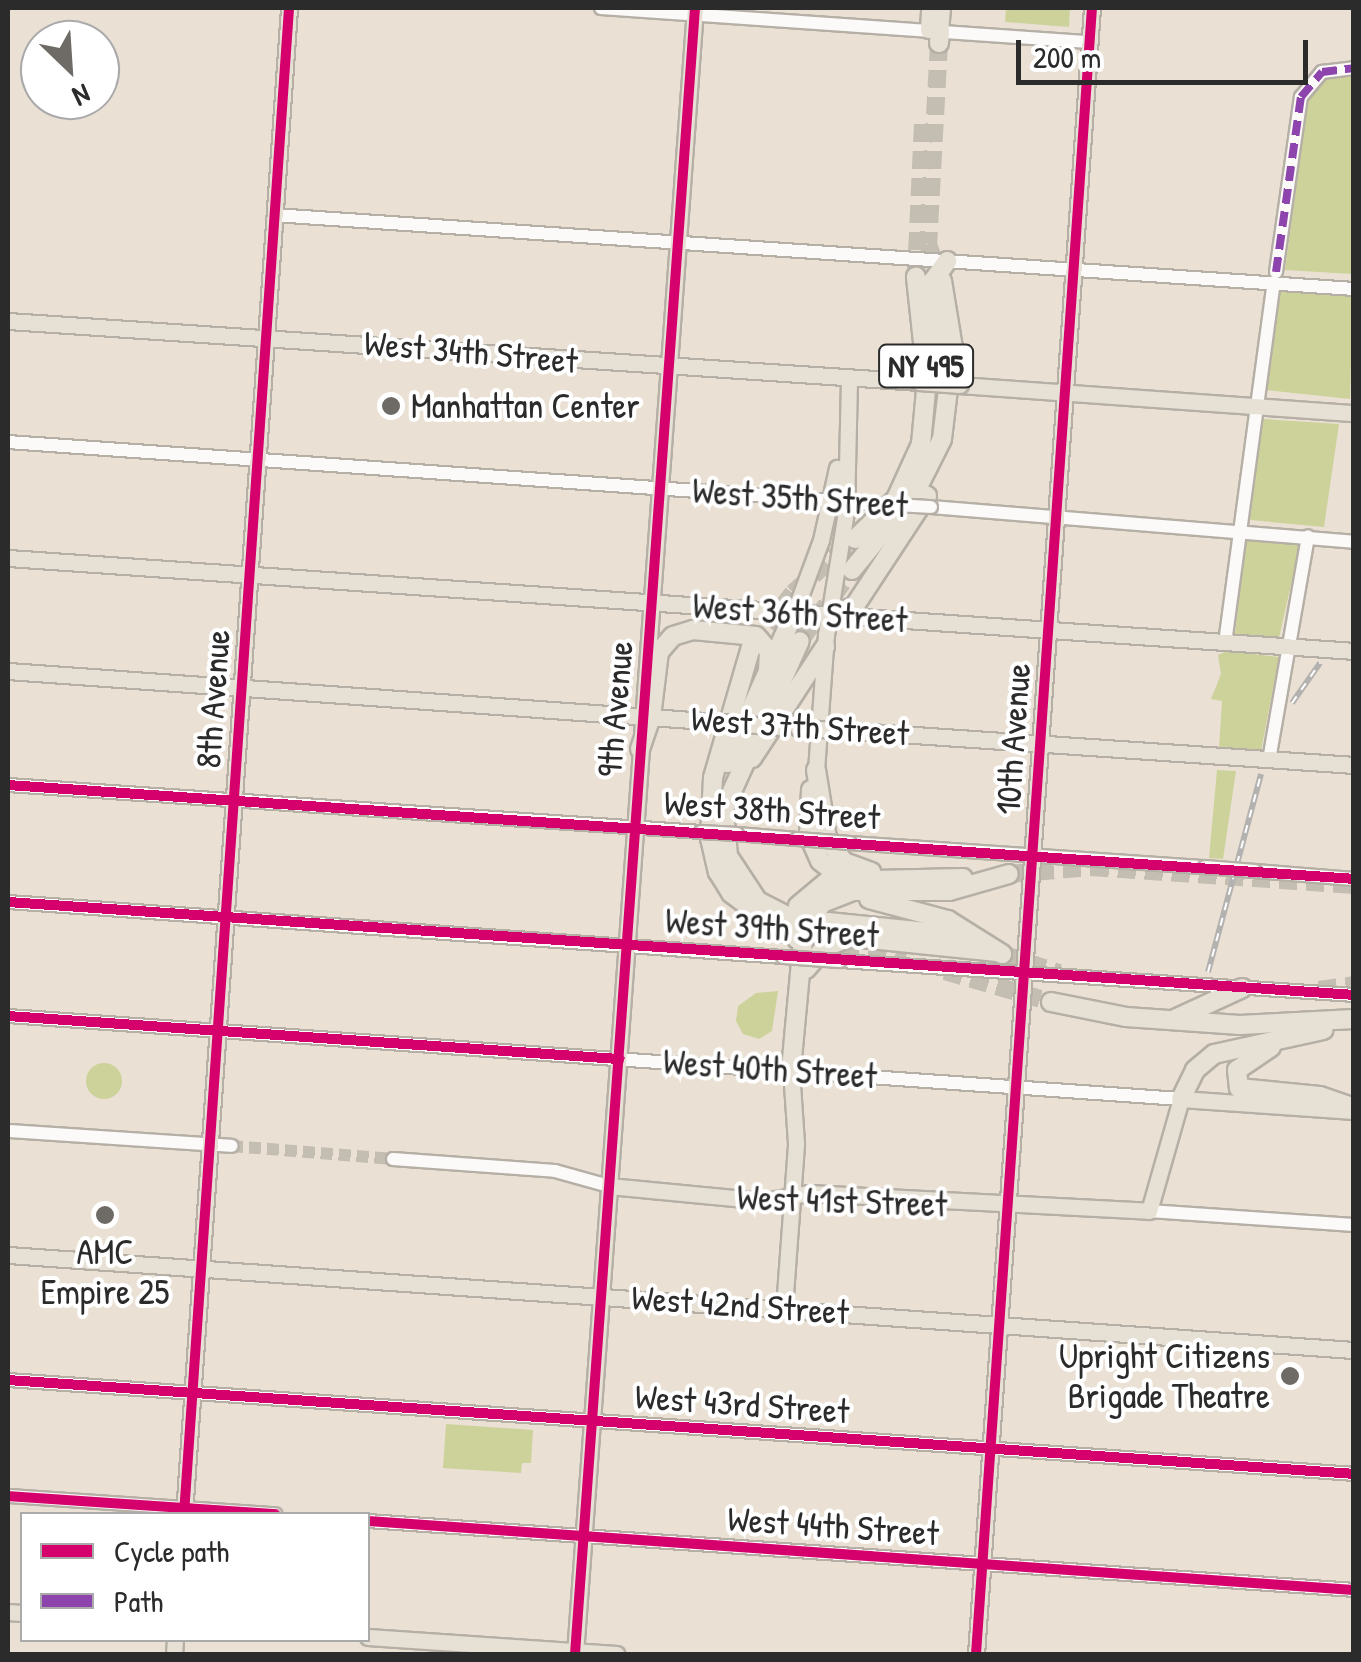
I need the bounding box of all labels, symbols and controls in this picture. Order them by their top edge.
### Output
north arrow [20,20,120,120]
scale bar [1021,20,1314,82]
text: 200 m [1033,37,1101,77]
text: N [67,75,97,116]
street label: West 34th Street [363,322,579,382]
road number: NY 495 [876,339,976,393]
place label: Manhattan Center [411,385,640,427]
marker: Manhattan Center [380,395,402,417]
street label: West 35th Street [691,470,909,526]
street label: West 36th Street [691,585,909,641]
street label: 8th Avenue [187,628,239,770]
street label: 9th Avenue [588,639,642,779]
street label: 10th Avenue [987,662,1039,816]
street label: West 37th Street [690,697,910,755]
street label: West 38th Street [663,782,881,838]
street label: West 39th Street [664,900,880,956]
street label: West 40th Street [662,1041,878,1097]
street label: West 41st Street [736,1176,948,1226]
marker: AMC Empire 25 [94,1204,116,1226]
place label: AMC Empire 25 [41,1231,169,1313]
street label: West 42nd Street [630,1276,850,1334]
place label: Upright Citizens Brigade Theatre [1059,1335,1270,1417]
marker: Upright Citizens Brigade Theatre [1279,1365,1301,1387]
street label: West 43rd Street [634,1376,850,1432]
street label: West 44th Street [726,1498,940,1554]
legend [20,1512,370,1642]
text: Cycle path [114,1531,229,1571]
text: Path [114,1581,163,1621]

